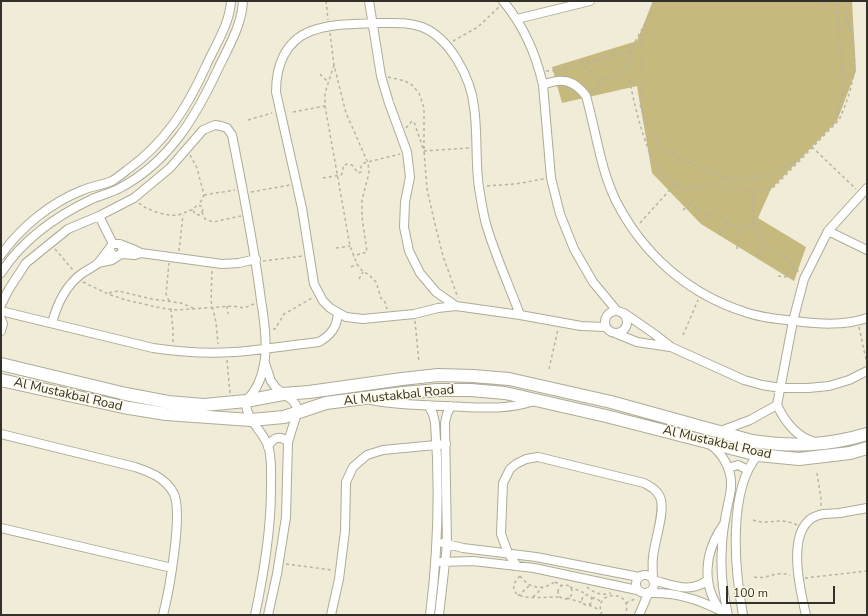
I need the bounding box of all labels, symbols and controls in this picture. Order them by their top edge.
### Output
street label: Al Mustakbal Road [12,375,124,415]
street label: Al Mustakbal Road [343,382,455,410]
street label: Al Mustakbal Road [661,423,773,463]
scale bar [728,578,837,604]
text: 100 m [733,585,768,601]

